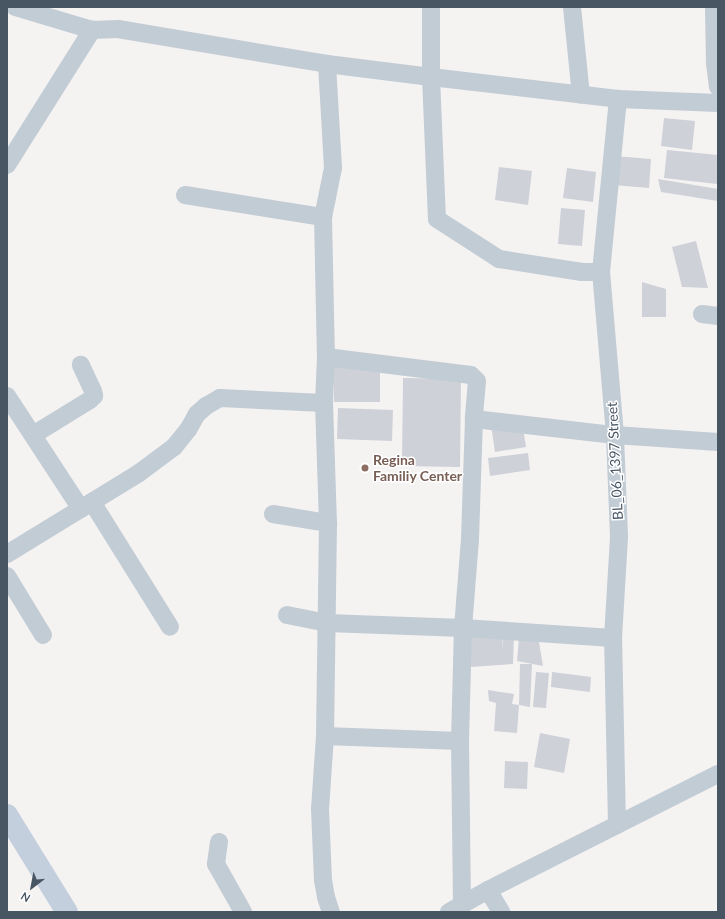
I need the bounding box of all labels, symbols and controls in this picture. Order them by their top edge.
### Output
street label: BL_06_1397 Street [604,402,626,520]
place label: Regina Familiy Center [373,452,462,484]
marker: Regina Familiy Center [360,463,370,473]
north arrow [12,867,52,907]
text: N [18,890,32,905]

